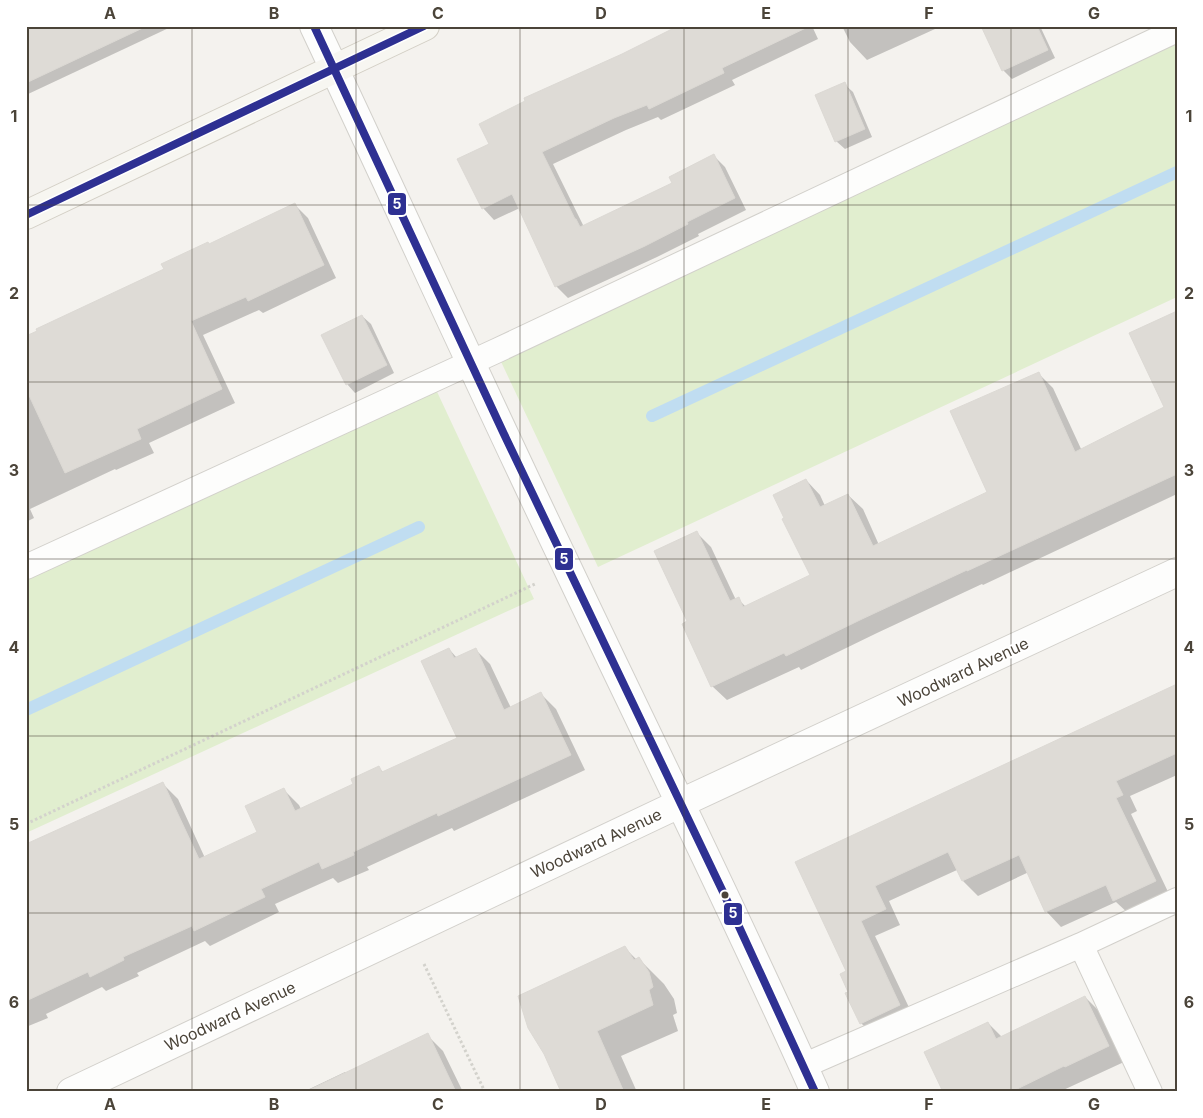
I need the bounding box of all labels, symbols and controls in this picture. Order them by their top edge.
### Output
text: A [104,3,116,23]
text: B [269,3,279,23]
text: C [432,3,444,23]
text: D [595,3,607,23]
text: E [761,3,771,23]
text: F [924,3,934,23]
text: G [1088,3,1100,23]
text: 1 [11,106,17,126]
text: 1 [1186,106,1192,126]
line badge: 5 [387,192,407,216]
text: 5 [393,195,402,212]
text: 2 [9,283,19,303]
text: 2 [1184,283,1194,303]
text: 3 [9,460,19,480]
text: 3 [1184,460,1194,480]
line badge: 5 [554,547,574,571]
text: 5 [560,550,569,567]
street label: Woodward Avenue [894,633,1032,711]
text: 4 [9,637,20,657]
text: 4 [1184,637,1195,657]
street label: Woodward Avenue [527,804,665,882]
text: 5 [9,814,19,834]
text: 5 [1184,814,1194,834]
unlabelled marker [720,890,730,900]
line badge: 5 [723,902,743,926]
text: 5 [729,904,738,921]
street label: Woodward Avenue [161,977,299,1055]
text: 6 [9,992,19,1012]
text: 6 [1184,992,1194,1012]
text: A [104,1094,116,1114]
text: B [269,1094,279,1114]
text: C [432,1094,444,1114]
text: D [595,1094,607,1114]
text: E [761,1094,771,1114]
text: F [924,1094,934,1114]
text: G [1088,1094,1100,1114]

